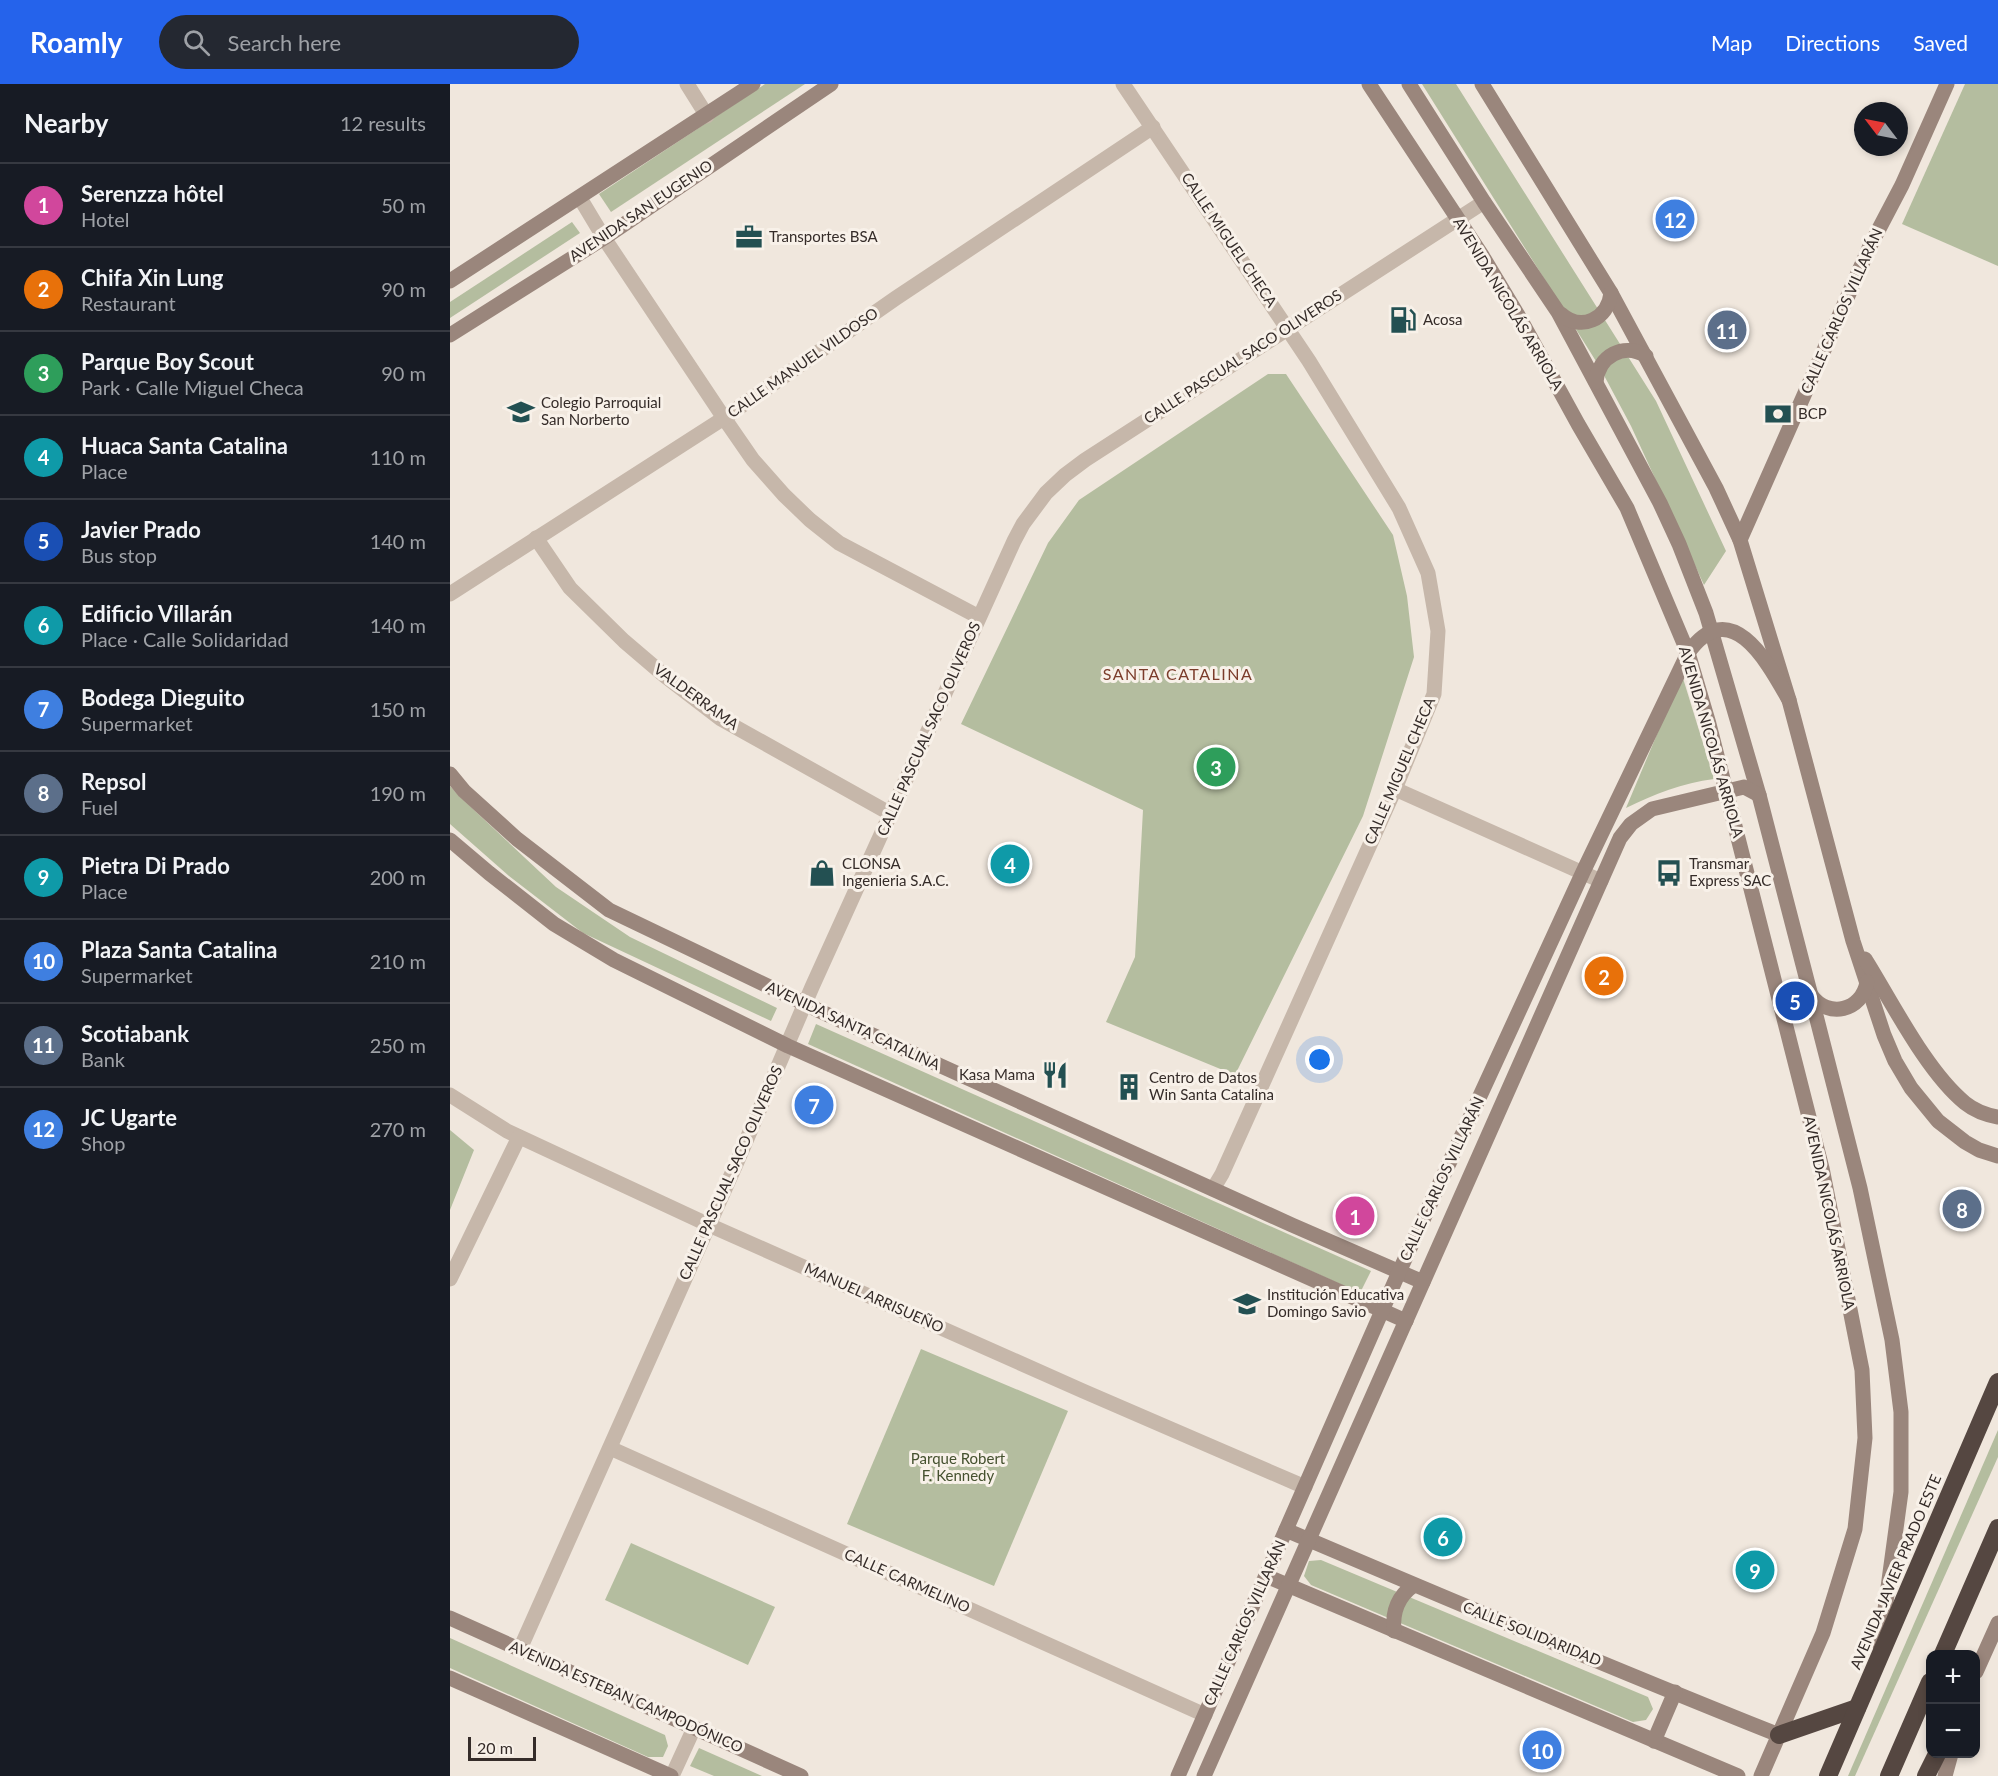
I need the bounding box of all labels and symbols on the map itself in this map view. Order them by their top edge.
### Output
north arrow [1854,102,1908,156]
street label: AVENIDA SAN EUGENIO [565,156,715,265]
street label: CALLE MIGUEL CHECA [1178,169,1282,311]
pin: 12 [1656,196,1694,242]
street label: AVENIDA NICOLÁS ARRIOLA [1450,214,1568,394]
office icon: Transportes BSA [734,222,764,252]
street label: CALLE CARLOS VILLARÁN [1796,225,1886,396]
place label: Transportes BSA [769,227,878,245]
street label: CALLE PASCUAL SACO OLIVEROS [1140,285,1345,427]
street label: CALLE MANUEL VILDOSO [724,303,881,421]
fuel station icon: Acosa [1388,305,1418,335]
pin: 11 [1708,308,1746,352]
place label: Acosa [1423,310,1462,328]
place label: Colegio Parroquial San Norberto [541,393,661,428]
school or university icon: Colegio Parroquial San Norberto [506,397,536,427]
bank icon: BCP [1763,399,1793,429]
place label: BCP [1798,404,1827,422]
street label: CALLE PASCUAL SACO OLIVEROS [873,619,984,838]
street label: AVENIDA NICOLÁS ARRIOLA [1676,644,1748,840]
street label: VALDERRAMA [651,659,743,733]
district label: SANTA CATALINA [1103,664,1253,683]
street label: CALLE MIGUEL CHECA [1360,694,1439,847]
pin: 3 [1196,744,1236,790]
pin: 4 [990,842,1030,886]
place label: CLONSA Ingenieria S.A.C. [842,854,949,889]
place label: Transmar Express SAC [1689,854,1771,889]
shop icon: CLONSA Ingenieria S.A.C. [807,858,837,888]
bus stop icon: Transmar Express SAC [1654,858,1684,888]
pin: 2 [1584,954,1624,998]
street label: AVENIDA SANTA CATALINA [764,977,944,1074]
pin: 5 [1776,978,1814,1024]
your location [1305,1045,1334,1074]
restaurant icon: Kasa Mama [1040,1060,1070,1090]
street label: CALLE PASCUAL SACO OLIVEROS [675,1063,786,1282]
place label: Kasa Mama [959,1065,1035,1083]
place label: Centro de Datos Win Santa Catalina [1149,1068,1274,1103]
building icon: Centro de Datos Win Santa Catalina [1114,1072,1144,1102]
pin: 7 [794,1082,834,1128]
street label: CALLE CARLOS VILLARÁN [1395,1094,1487,1264]
street label: AVENIDA NICOLÁS ARRIOLA [1801,1114,1860,1312]
pin: 8 [1942,1186,1982,1232]
pin: 1 [1336,1194,1374,1238]
street label: MANUEL ARRISUEÑO [802,1258,947,1336]
place label: Institución Educativa Domingo Savio [1267,1285,1404,1320]
school or university icon: Institución Educativa Domingo Savio [1232,1289,1262,1319]
park label: Parque Robert F. Kennedy [911,1449,1006,1484]
street label: AVENIDA JAVIER PRADO ESTE [1846,1471,1944,1672]
pin: 6 [1424,1514,1462,1560]
street label: CALLE CARLOS VILLARÁN [1199,1537,1289,1708]
street label: CALLE CARMELINO [842,1544,973,1616]
pin: 9 [1736,1548,1774,1592]
street label: CALLE SOLIDARIDAD [1461,1597,1604,1669]
street label: AVENIDA ESTEBAN CAMPODÓNICO [507,1636,746,1756]
pin: 10 [1522,1728,1562,1772]
scale bar [468,1734,536,1762]

